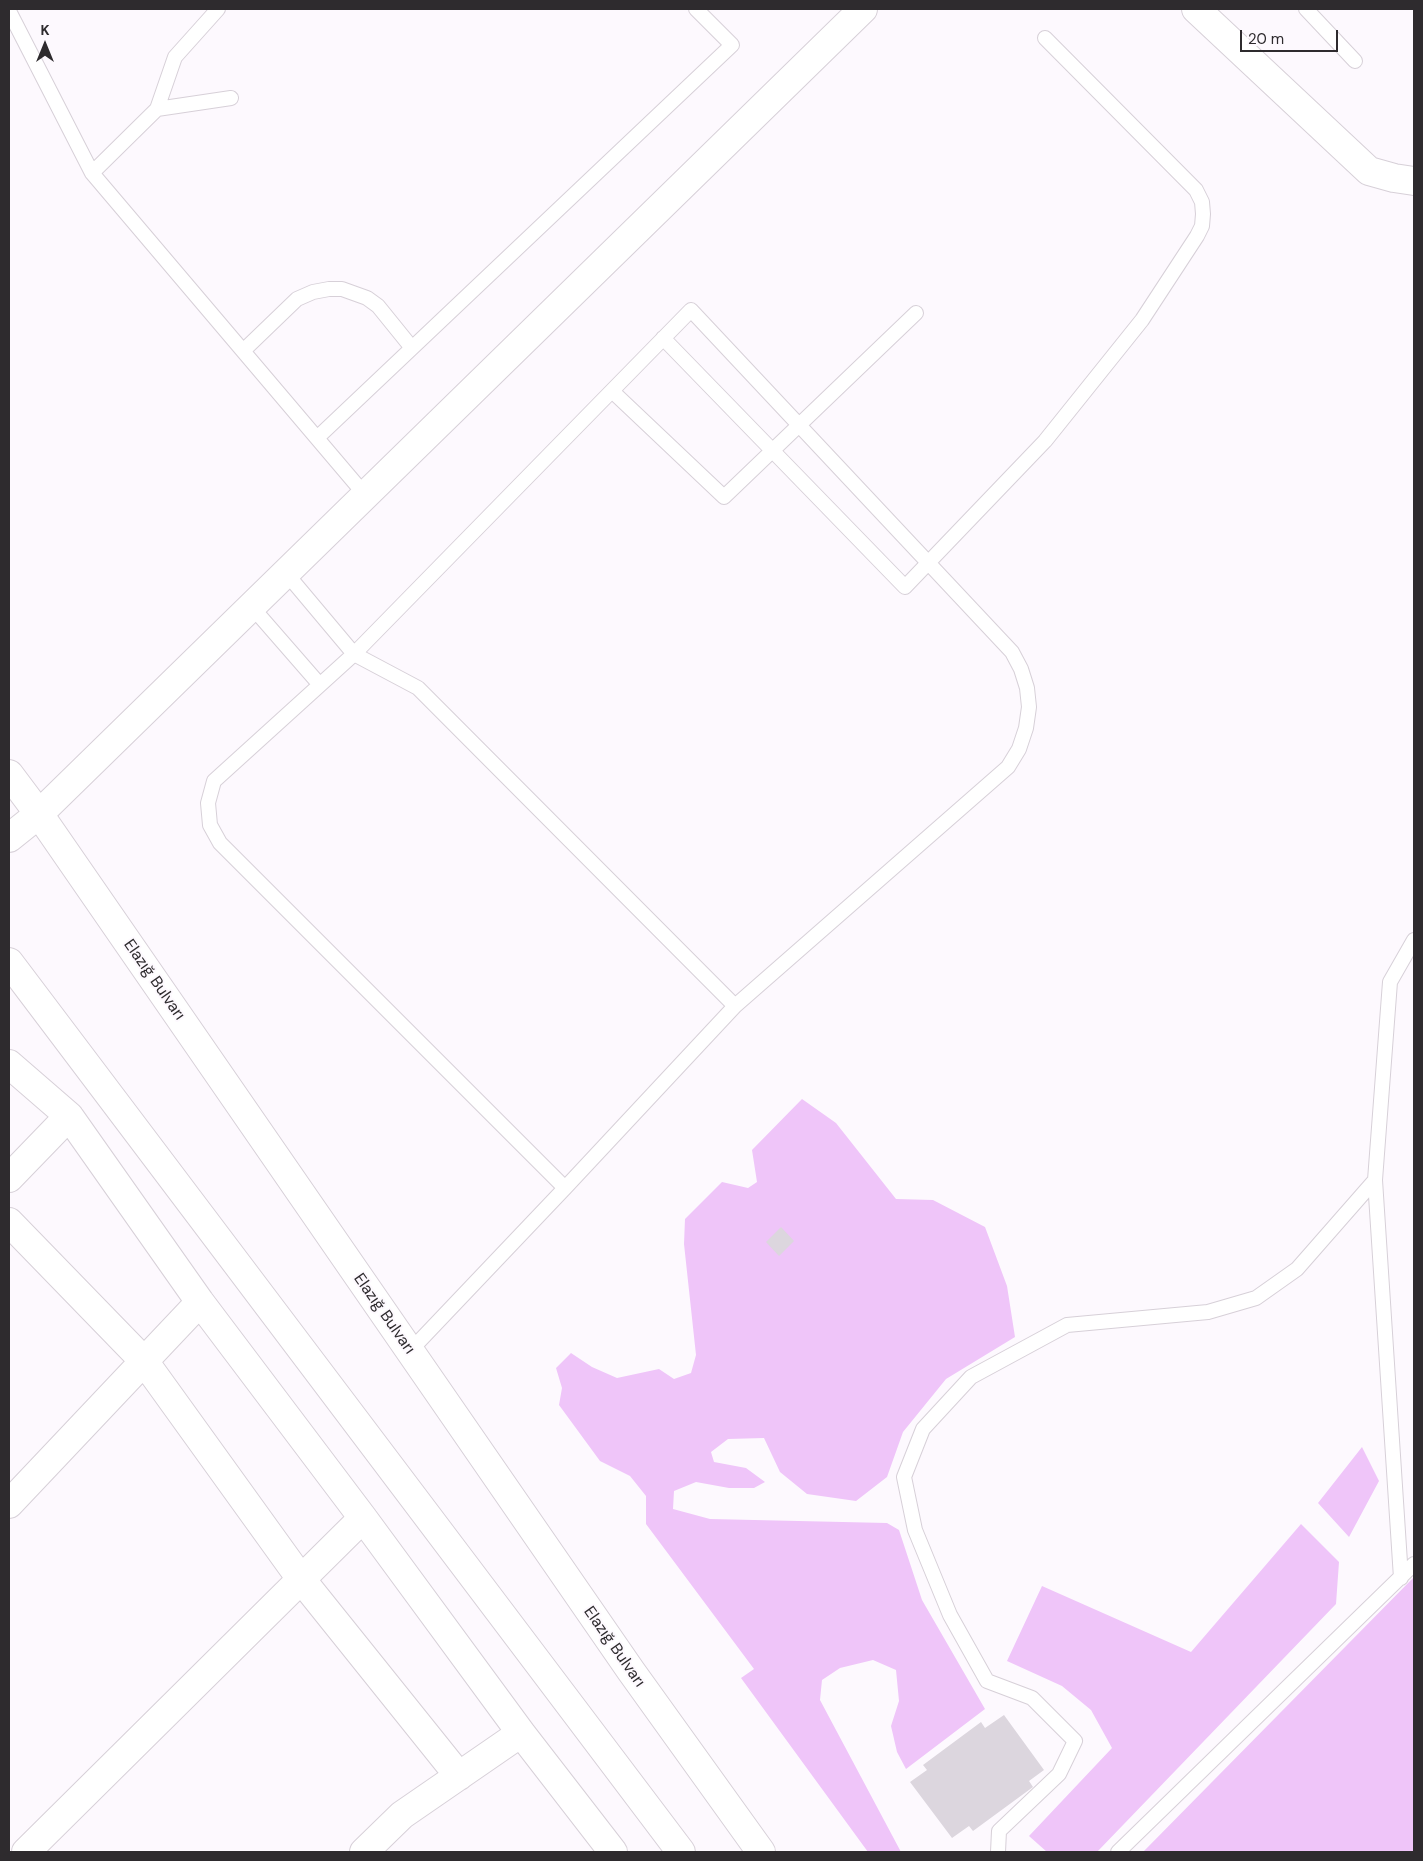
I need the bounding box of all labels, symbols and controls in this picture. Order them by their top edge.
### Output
north arrow [20,20,70,70]
scale bar [1243,20,1340,52]
text: K [40,21,50,39]
text: 20 m [1248,29,1284,49]
street label: Elazığ Bulvarı [119,936,189,1024]
street label: Elazığ Bulvarı [349,1270,419,1358]
street label: Elazığ Bulvarı [579,1603,649,1691]

